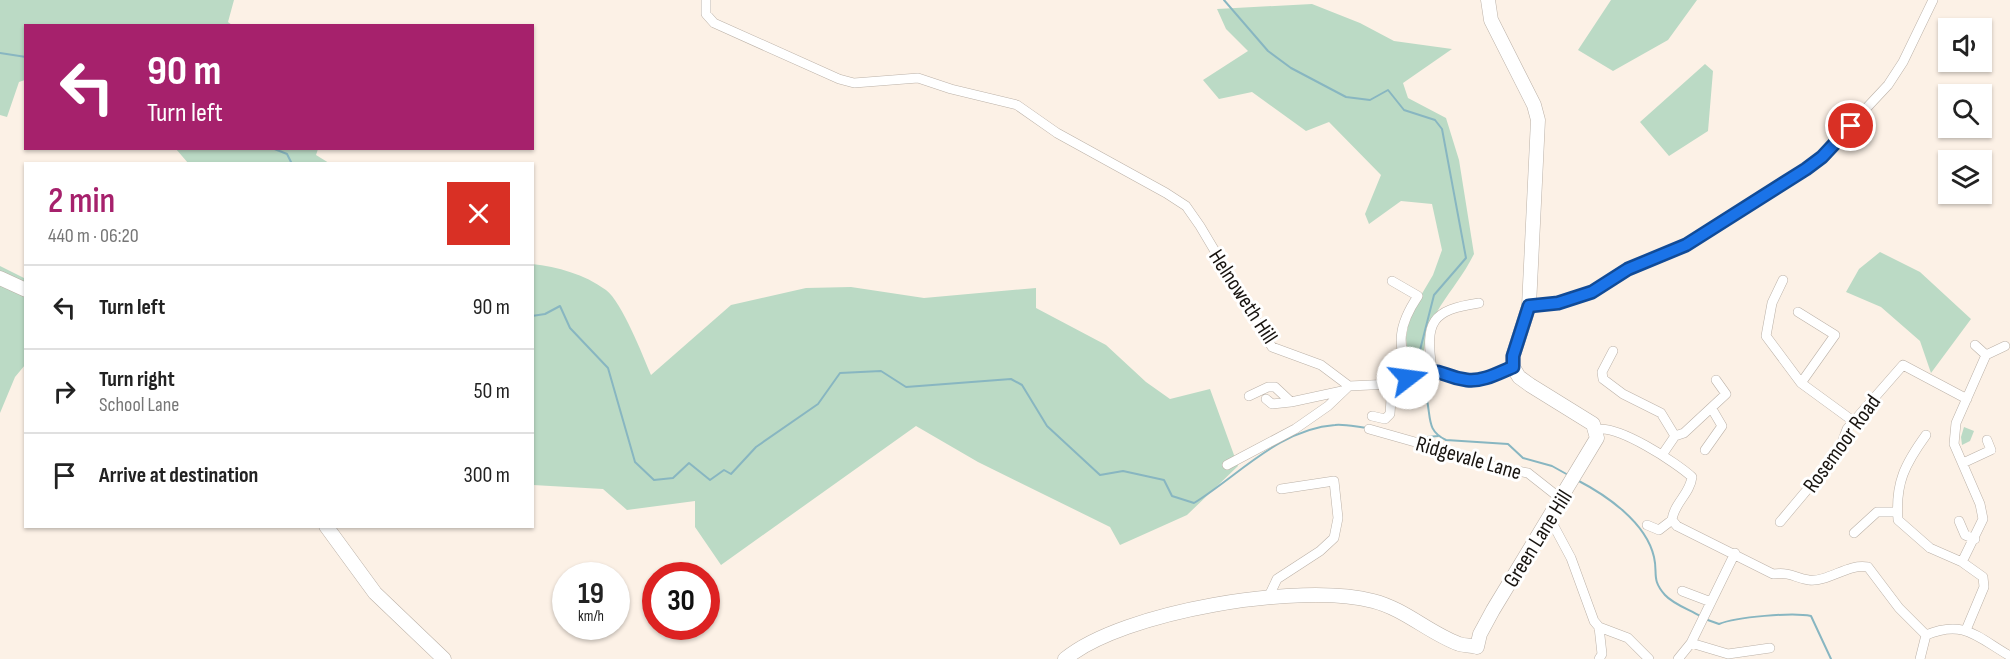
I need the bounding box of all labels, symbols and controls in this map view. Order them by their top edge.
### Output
map controls [1938,18,1992,204]
button: sound [1938,18,1992,72]
text: 90 m [147,46,221,97]
icon: left [48,48,126,126]
button: search [1938,84,1992,138]
text: Turn left [147,97,223,129]
pin [1825,100,1876,151]
icon: arrive [1834,109,1867,142]
button: layers [1938,150,1992,204]
text: 2 min [48,180,115,223]
button: close [447,182,510,245]
text: 440 m · 06:20 [48,224,139,248]
street label: Helnoweth Hill [1202,245,1283,349]
icon: left [48,291,81,324]
text: Turn left [99,294,165,321]
text: 90 m [473,294,510,321]
position arrow [1376,346,1440,410]
text: Turn right [99,366,175,393]
icon: right [48,375,81,408]
text: 50 m [474,378,510,405]
street label: Rosemoor Road [1798,390,1887,498]
text: School Lane [99,393,179,417]
street label: Ridgevale Lane [1413,430,1525,486]
icon: arrive [48,459,81,492]
text: Arrive at destination [99,462,258,489]
text: 300 m [464,462,510,489]
street label: Green Lane Hill [1498,485,1579,592]
speed limit sign: 30 [642,562,720,640]
text: 19 [578,576,604,612]
text: km/h [578,607,604,626]

